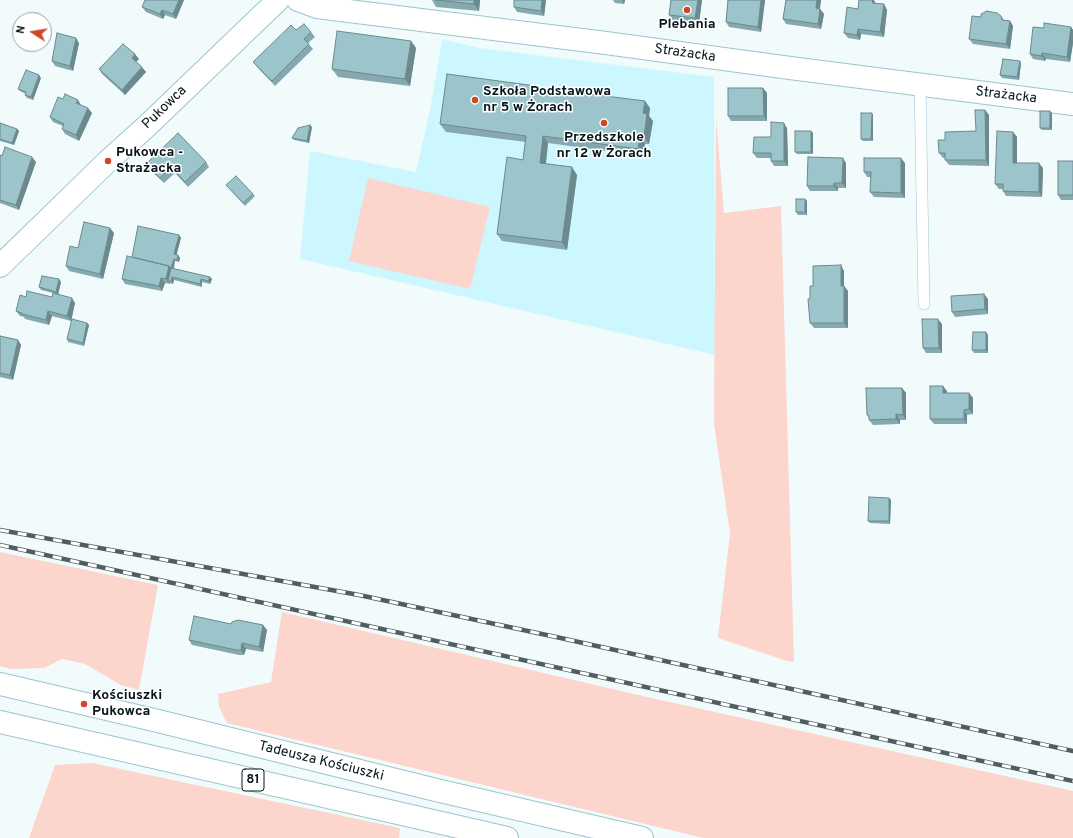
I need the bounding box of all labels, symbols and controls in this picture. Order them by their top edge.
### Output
marker: Plebania [682,5,692,15]
north arrow [12,12,52,52]
place label: Plebania [659,17,715,33]
text: N [14,24,29,35]
street label: Strażacka [653,41,717,67]
street label: Pukowca [139,83,191,133]
place label: Szkoła Podstawowa nr 5 w Żorach [483,84,611,116]
street label: Strażacka [974,84,1038,108]
marker: Szkoła Podstawowa nr 5 w Żorach [470,95,480,105]
marker: Przedszkole nr 12 w Żorach [599,118,609,128]
place label: Przedszkole nr 12 w Żorach [556,130,652,162]
place label: Pukowca - Strażacka [116,145,184,178]
marker: Pukowca - Strażacka [103,156,113,166]
place label: Kościuszki Pukowca [92,688,162,720]
marker: Kościuszki Pukowca [79,699,89,709]
street label: Tadeusza Kościuszki [257,738,385,786]
road number: 81 [242,769,264,791]

